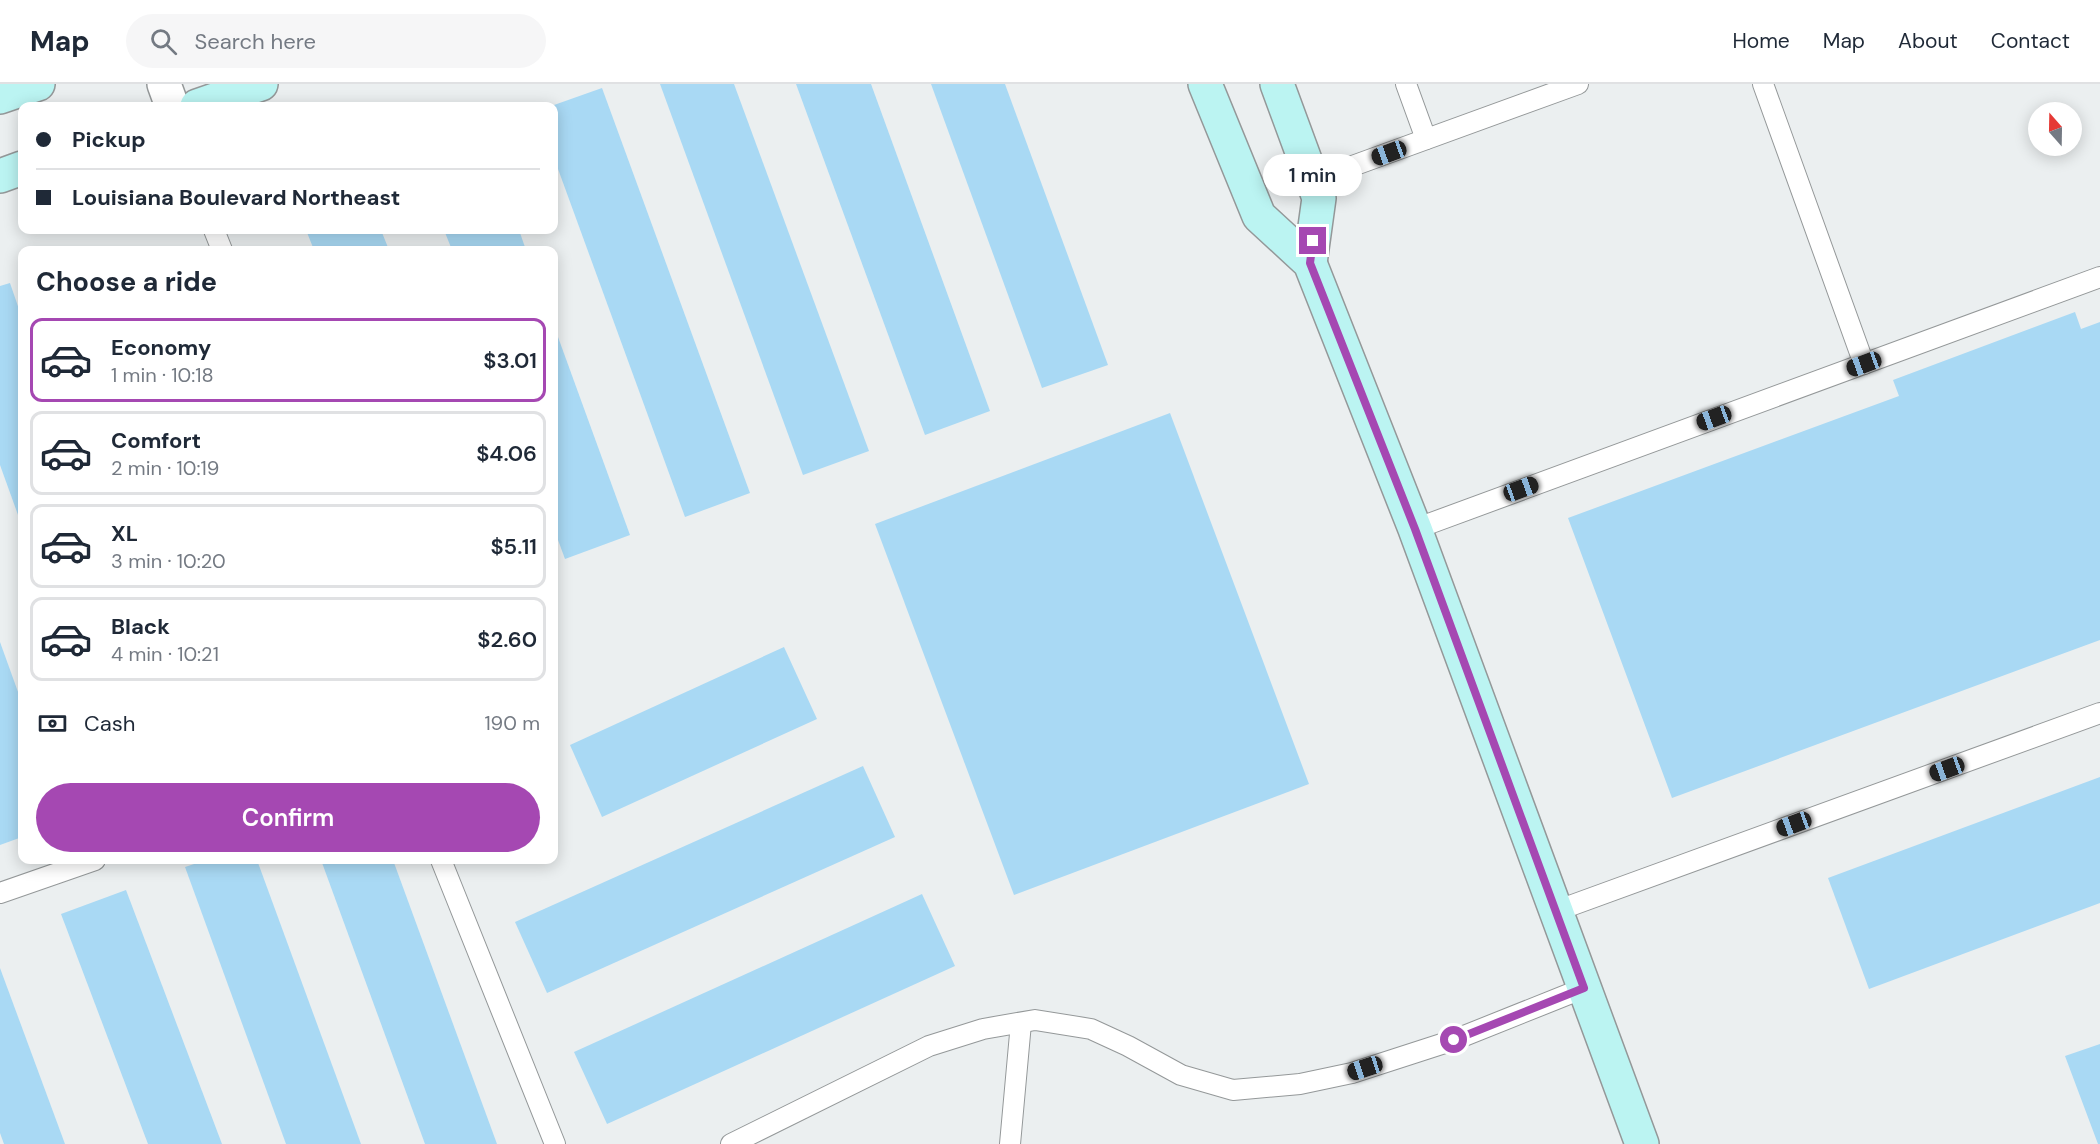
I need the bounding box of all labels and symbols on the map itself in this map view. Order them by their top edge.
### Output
north arrow [2028,102,2082,156]
car [1369,138,1409,168]
callout: 1 min [1264,154,1362,196]
route end [1299,227,1326,254]
car [1844,349,1884,379]
car [1694,403,1734,433]
car [1501,474,1541,504]
car [1927,754,1967,784]
car [1774,809,1814,839]
route start [1440,1026,1467,1053]
car [1345,1054,1385,1082]

